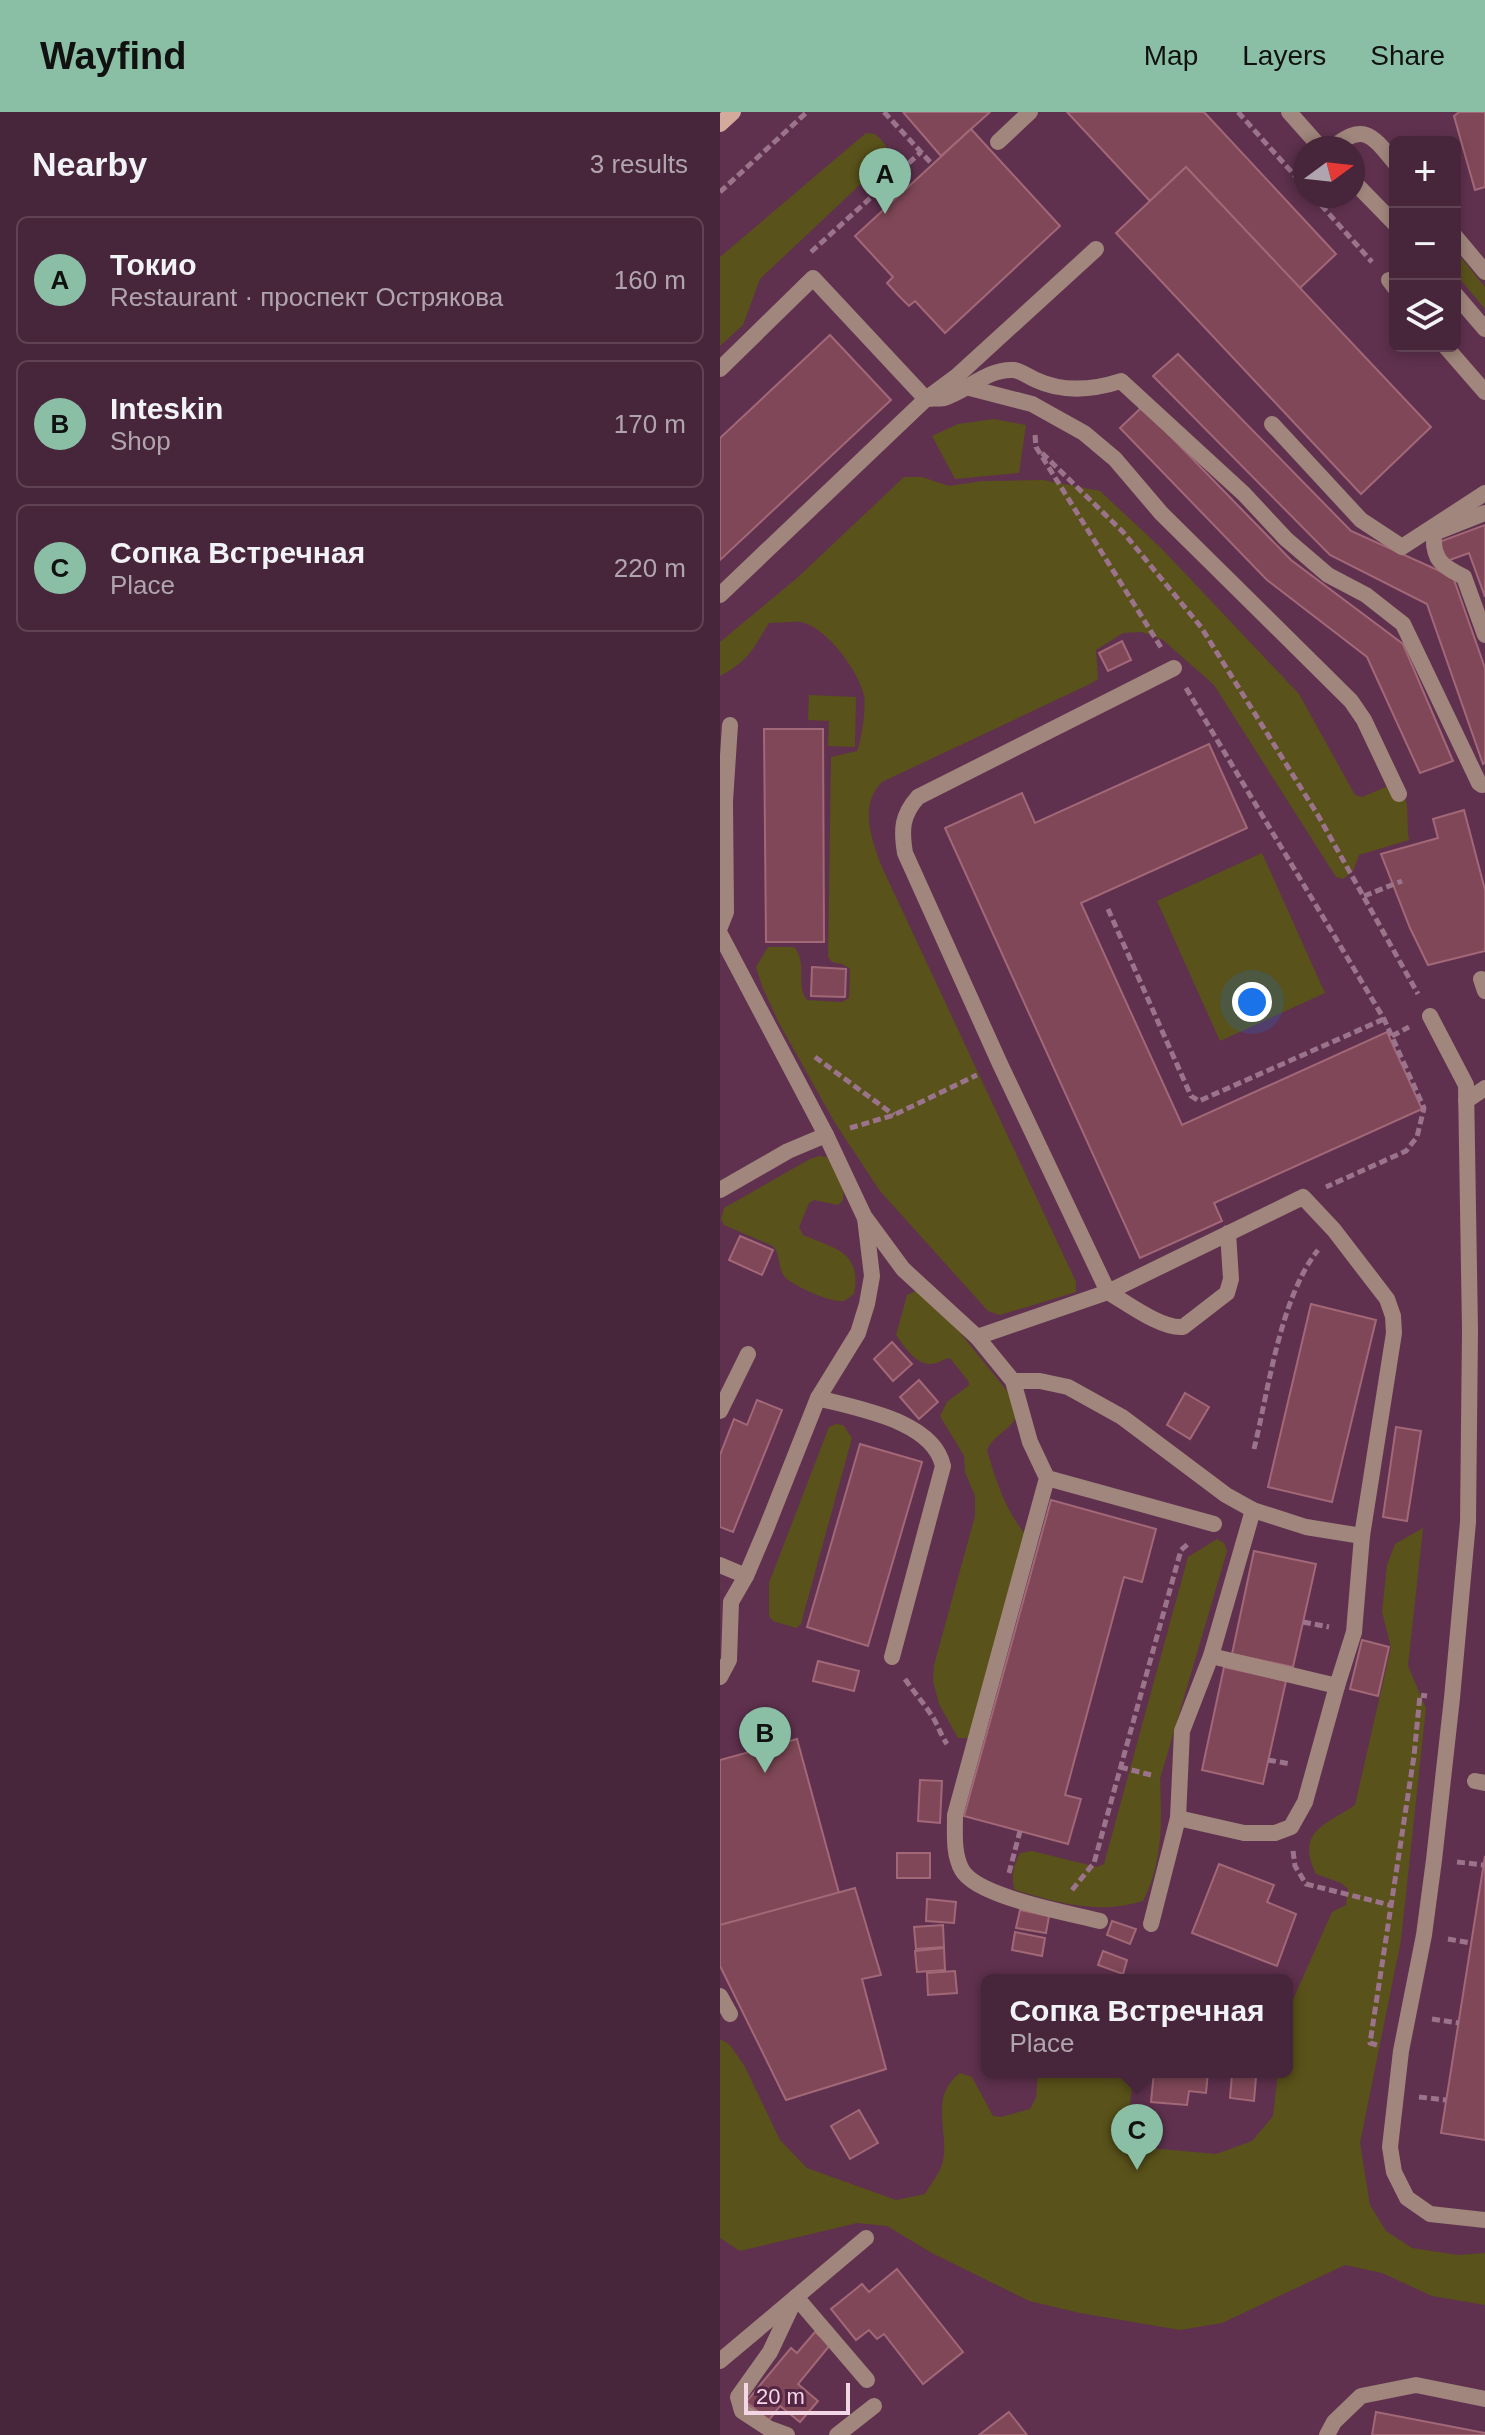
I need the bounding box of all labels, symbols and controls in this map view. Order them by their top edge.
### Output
text: Wayfind [40,35,186,77]
text: Map [1144,40,1198,71]
text: Layers [1242,40,1326,71]
text: Share [1370,40,1445,71]
north arrow [1293,136,1365,208]
map controls [1389,136,1461,352]
button: + [1389,136,1461,208]
text: Nearby [32,145,147,183]
pin: A [859,148,911,214]
text: 3 results [590,149,688,179]
button: − [1389,208,1461,280]
text: Токио [110,248,197,281]
text: A [51,265,69,295]
text: 160 m [614,265,686,295]
button: layers [1389,280,1461,352]
text: Restaurant · проспект Острякова [110,282,503,312]
text: Inteskin [110,392,223,425]
text: B [51,409,69,439]
text: 170 m [614,409,686,439]
text: Shop [110,426,171,456]
text: Сопка Встречная [110,536,365,569]
text: C [51,553,69,583]
text: 220 m [614,553,686,583]
text: Place [110,570,175,600]
your location [1232,982,1272,1022]
pin: B [739,1707,791,1773]
popup [981,1974,1293,2078]
text: Сопка Встречная [1009,1994,1265,2027]
text: Place [1009,2028,1074,2058]
pin: C [1111,2104,1163,2170]
scale bar [744,2379,850,2415]
text: 20 m [756,2384,805,2409]

